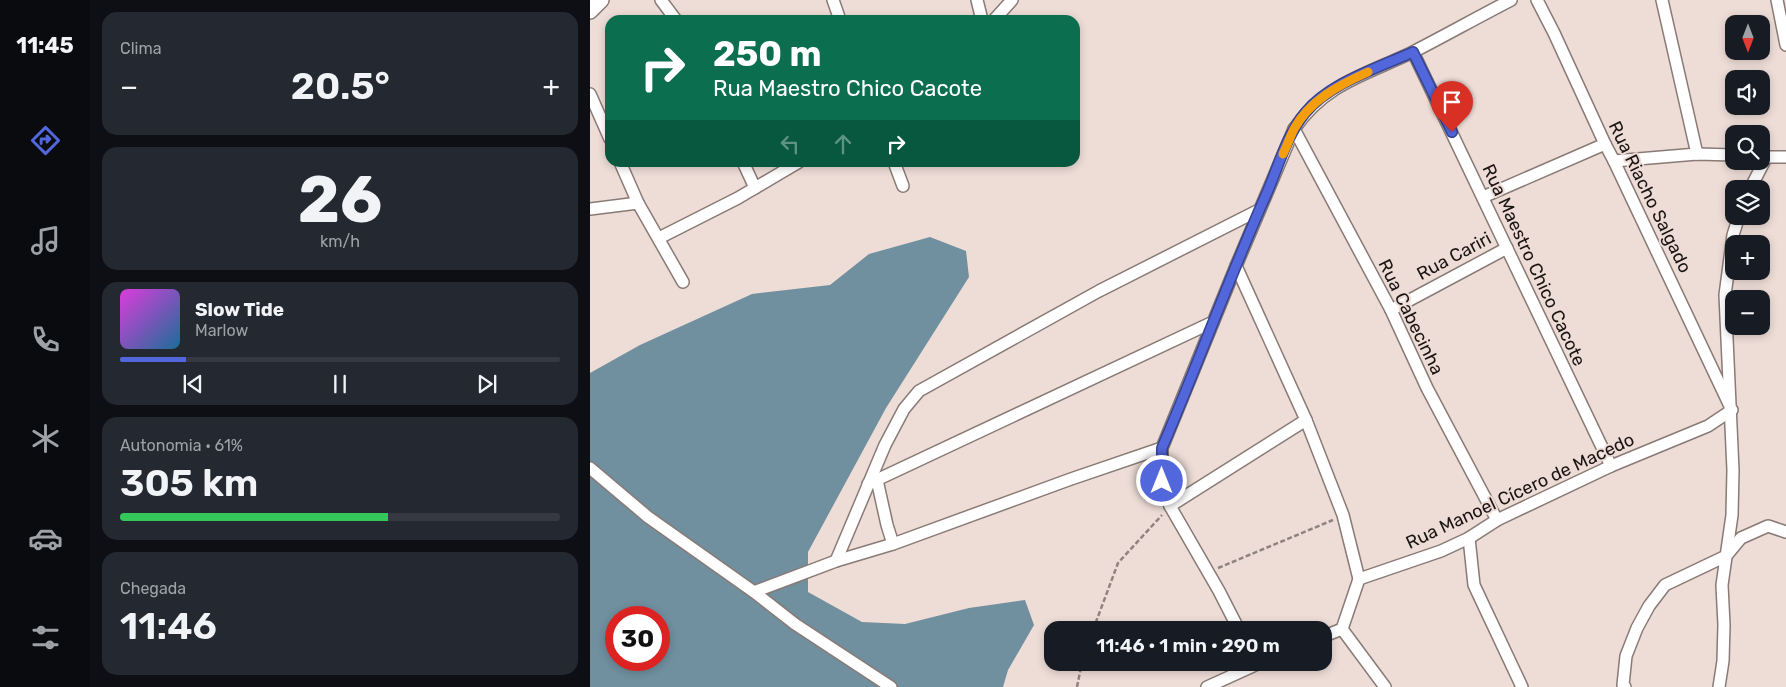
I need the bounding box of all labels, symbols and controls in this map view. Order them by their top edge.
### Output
north arrow [1725,15,1770,60]
map controls [1725,15,1770,335]
text: 11:45 [16,32,74,59]
text: 250 m [713,33,822,75]
icon: right [630,35,695,100]
text: Clima [120,39,161,58]
text: 20.5° [291,63,390,109]
text: − [120,70,138,103]
text: + [543,70,560,103]
button: sound [1725,70,1770,115]
text: Rua Maestro Chico Cacote [713,75,982,102]
pin [1431,81,1473,132]
icon: arrive [1438,88,1466,116]
street label: Rua Riacho Salgado [1604,118,1696,276]
icon: directions [28,123,63,158]
button: search [1725,125,1770,170]
icon: left [776,130,804,158]
icon: ahead [829,130,857,158]
icon: right [882,130,910,158]
text: 26 [298,161,382,238]
street label: Rua Maestro Chico Cacote [1478,161,1590,369]
button: layers [1725,180,1770,225]
icon: music [28,223,63,258]
street label: Rua Cariri [1413,227,1495,285]
text: km/h [320,232,360,251]
button: + [1725,235,1770,280]
street label: Rua Cabecinha [1374,256,1448,378]
button: − [1725,290,1770,335]
text: Slow Tide [195,298,284,321]
text: Marlow [195,321,248,340]
icon: phone [28,322,63,357]
icon: previous [179,370,207,398]
icon: pause [326,370,354,398]
icon: next [473,370,501,398]
icon: climate [28,421,63,456]
street label: Rua Manoel Cícero de Macedo [1402,428,1638,554]
text: Autonomia · 61% [120,436,243,455]
position arrow [1135,454,1187,506]
text: 305 km [120,460,258,506]
icon: car [28,521,63,556]
text: Chegada [120,579,186,598]
text: 11:46 [120,603,217,649]
speed limit sign: 30 [605,606,670,671]
icon: filters [28,620,63,655]
text: 11:46 · 1 min · 290 m [1096,634,1280,657]

